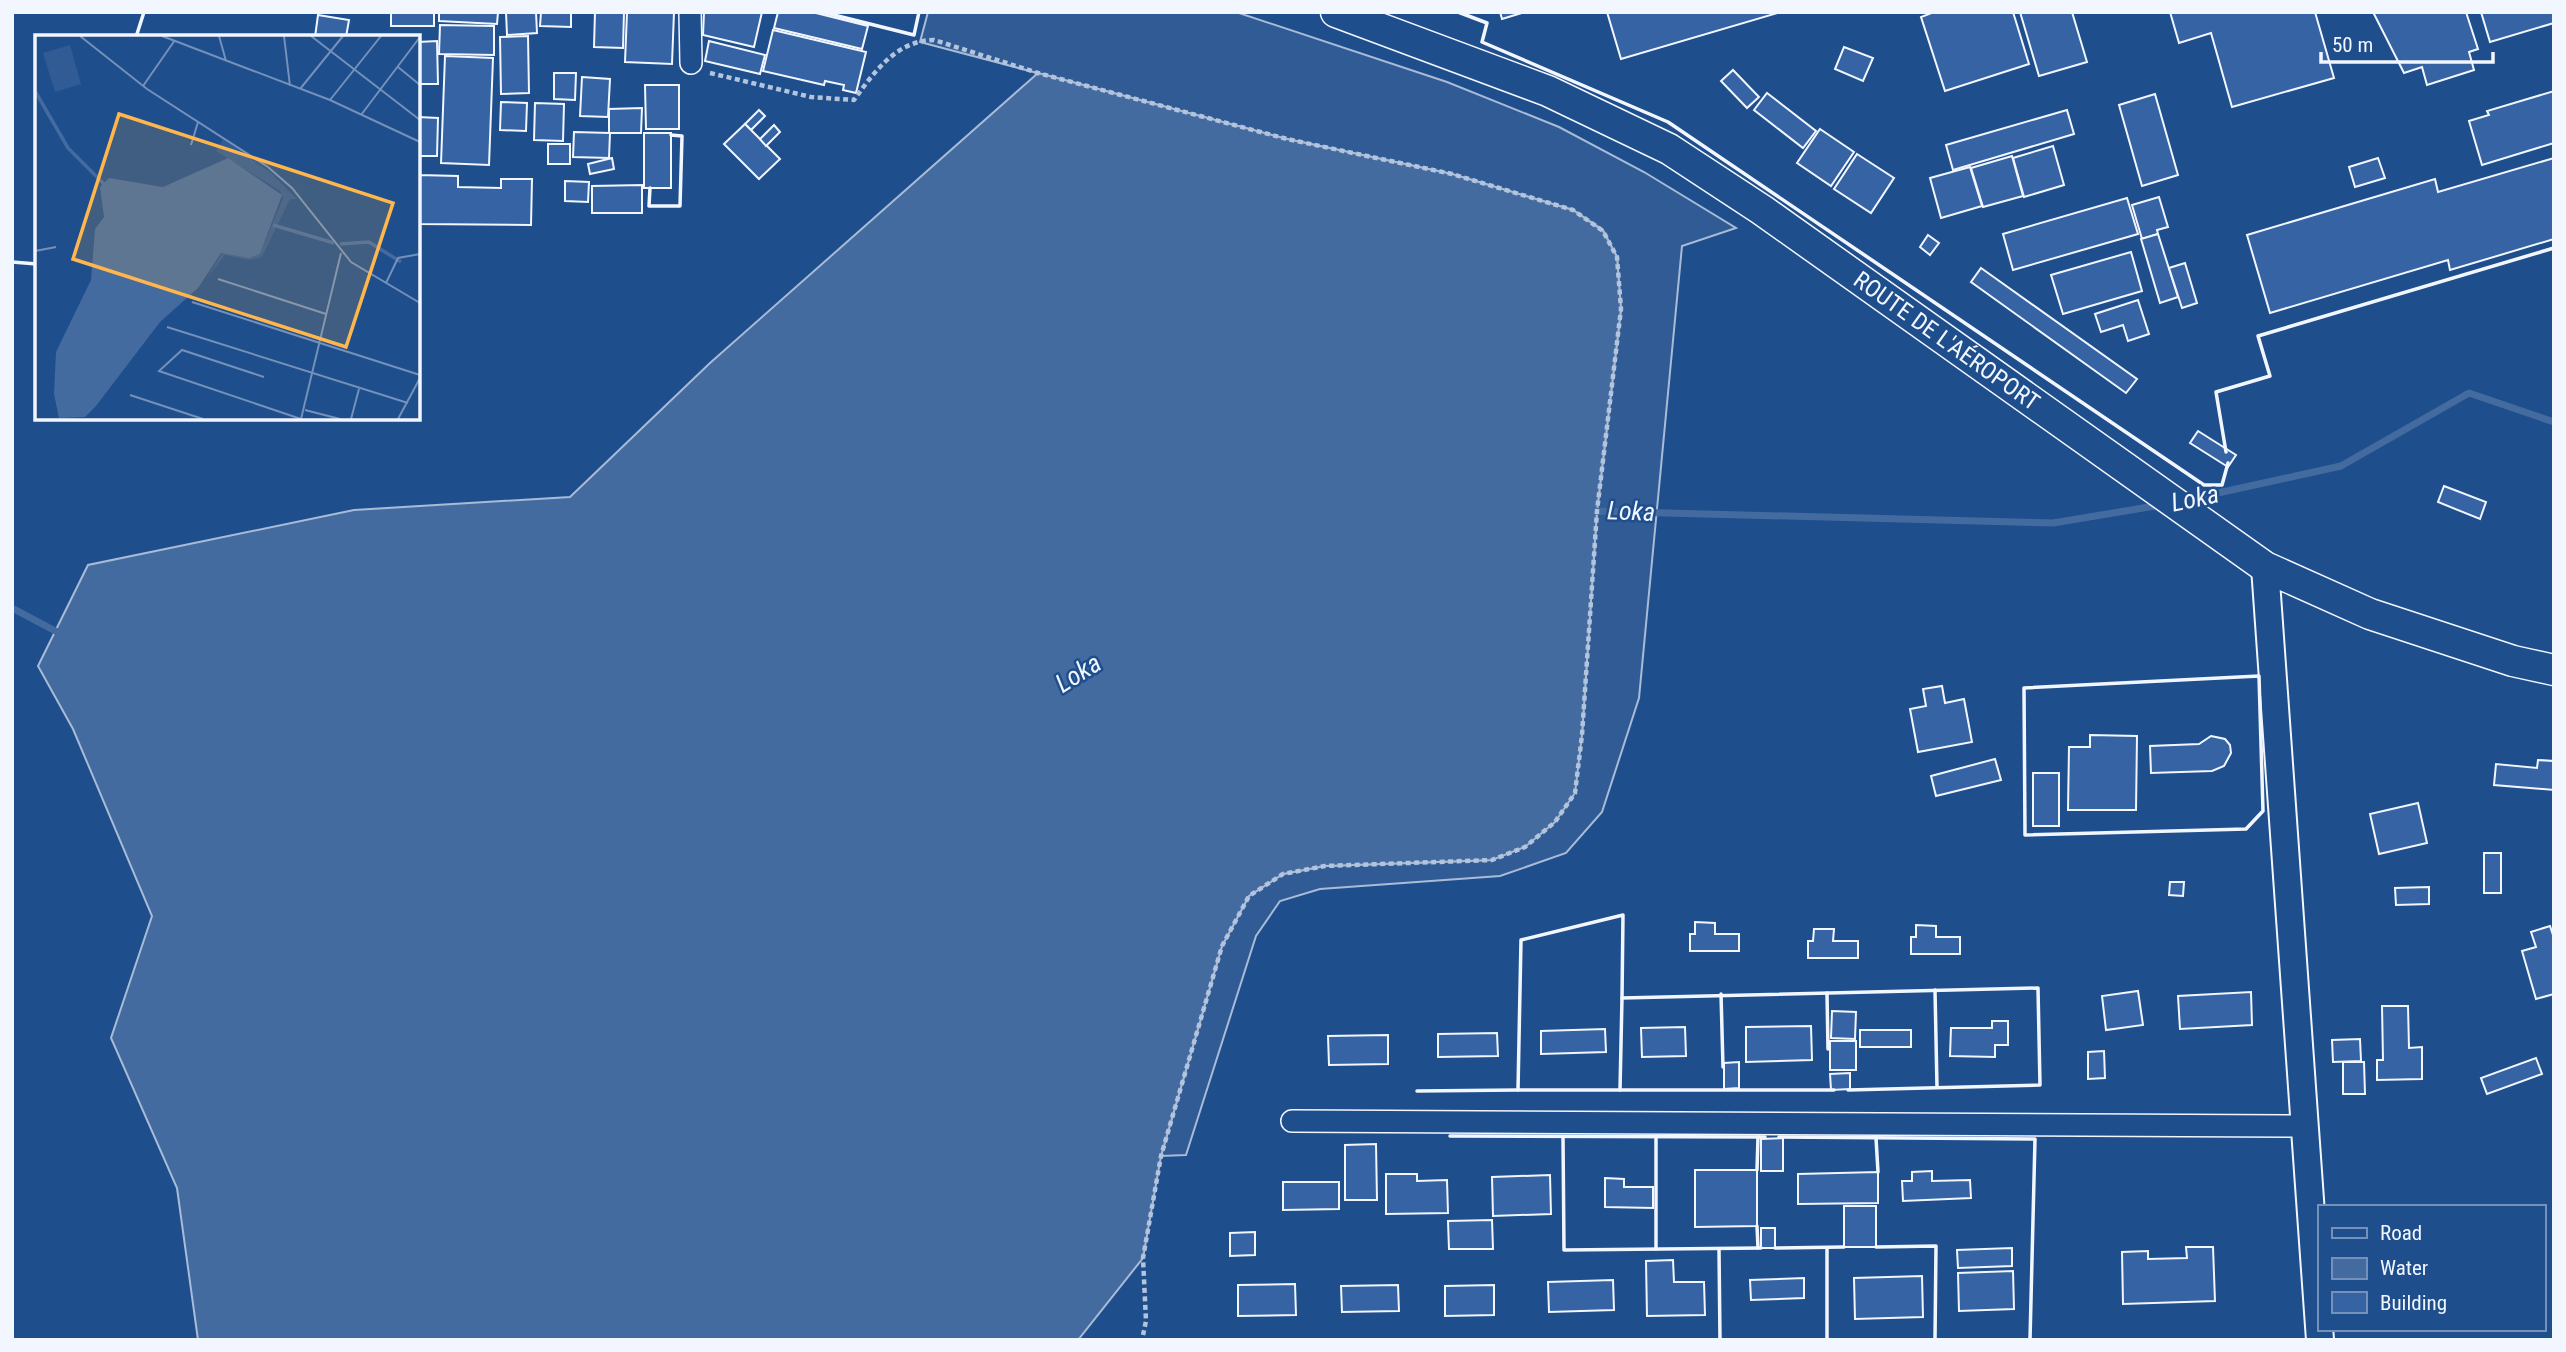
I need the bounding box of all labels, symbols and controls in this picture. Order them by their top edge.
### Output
scale bar [2321,21,2492,65]
text: 50 m [2332,33,2373,57]
inset map [35,35,420,420]
street label: ROUTE DE L'AÉROPORT [1848,266,2045,416]
water label: Loka [2168,478,2222,518]
water label: Loka [1606,495,1656,527]
water label: Loka [1050,648,1106,698]
legend [2318,1205,2545,1331]
text: Road [2380,1221,2422,1245]
text: Water [2380,1256,2428,1280]
text: Building [2380,1291,2447,1315]

